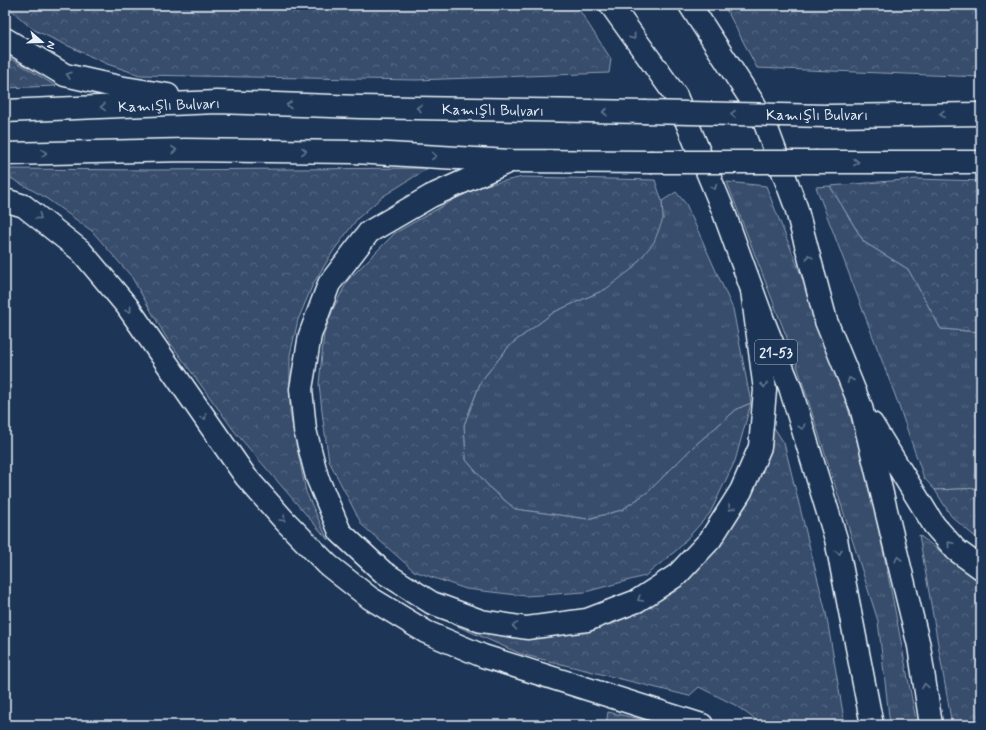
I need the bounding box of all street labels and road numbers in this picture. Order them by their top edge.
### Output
street label: Kamışlı Bulvarı [118,94,220,118]
street label: Kamışlı Bulvarı [442,100,544,122]
street label: Kamışlı Bulvarı [766,106,868,126]
road number: 21-53 [755,340,797,364]

